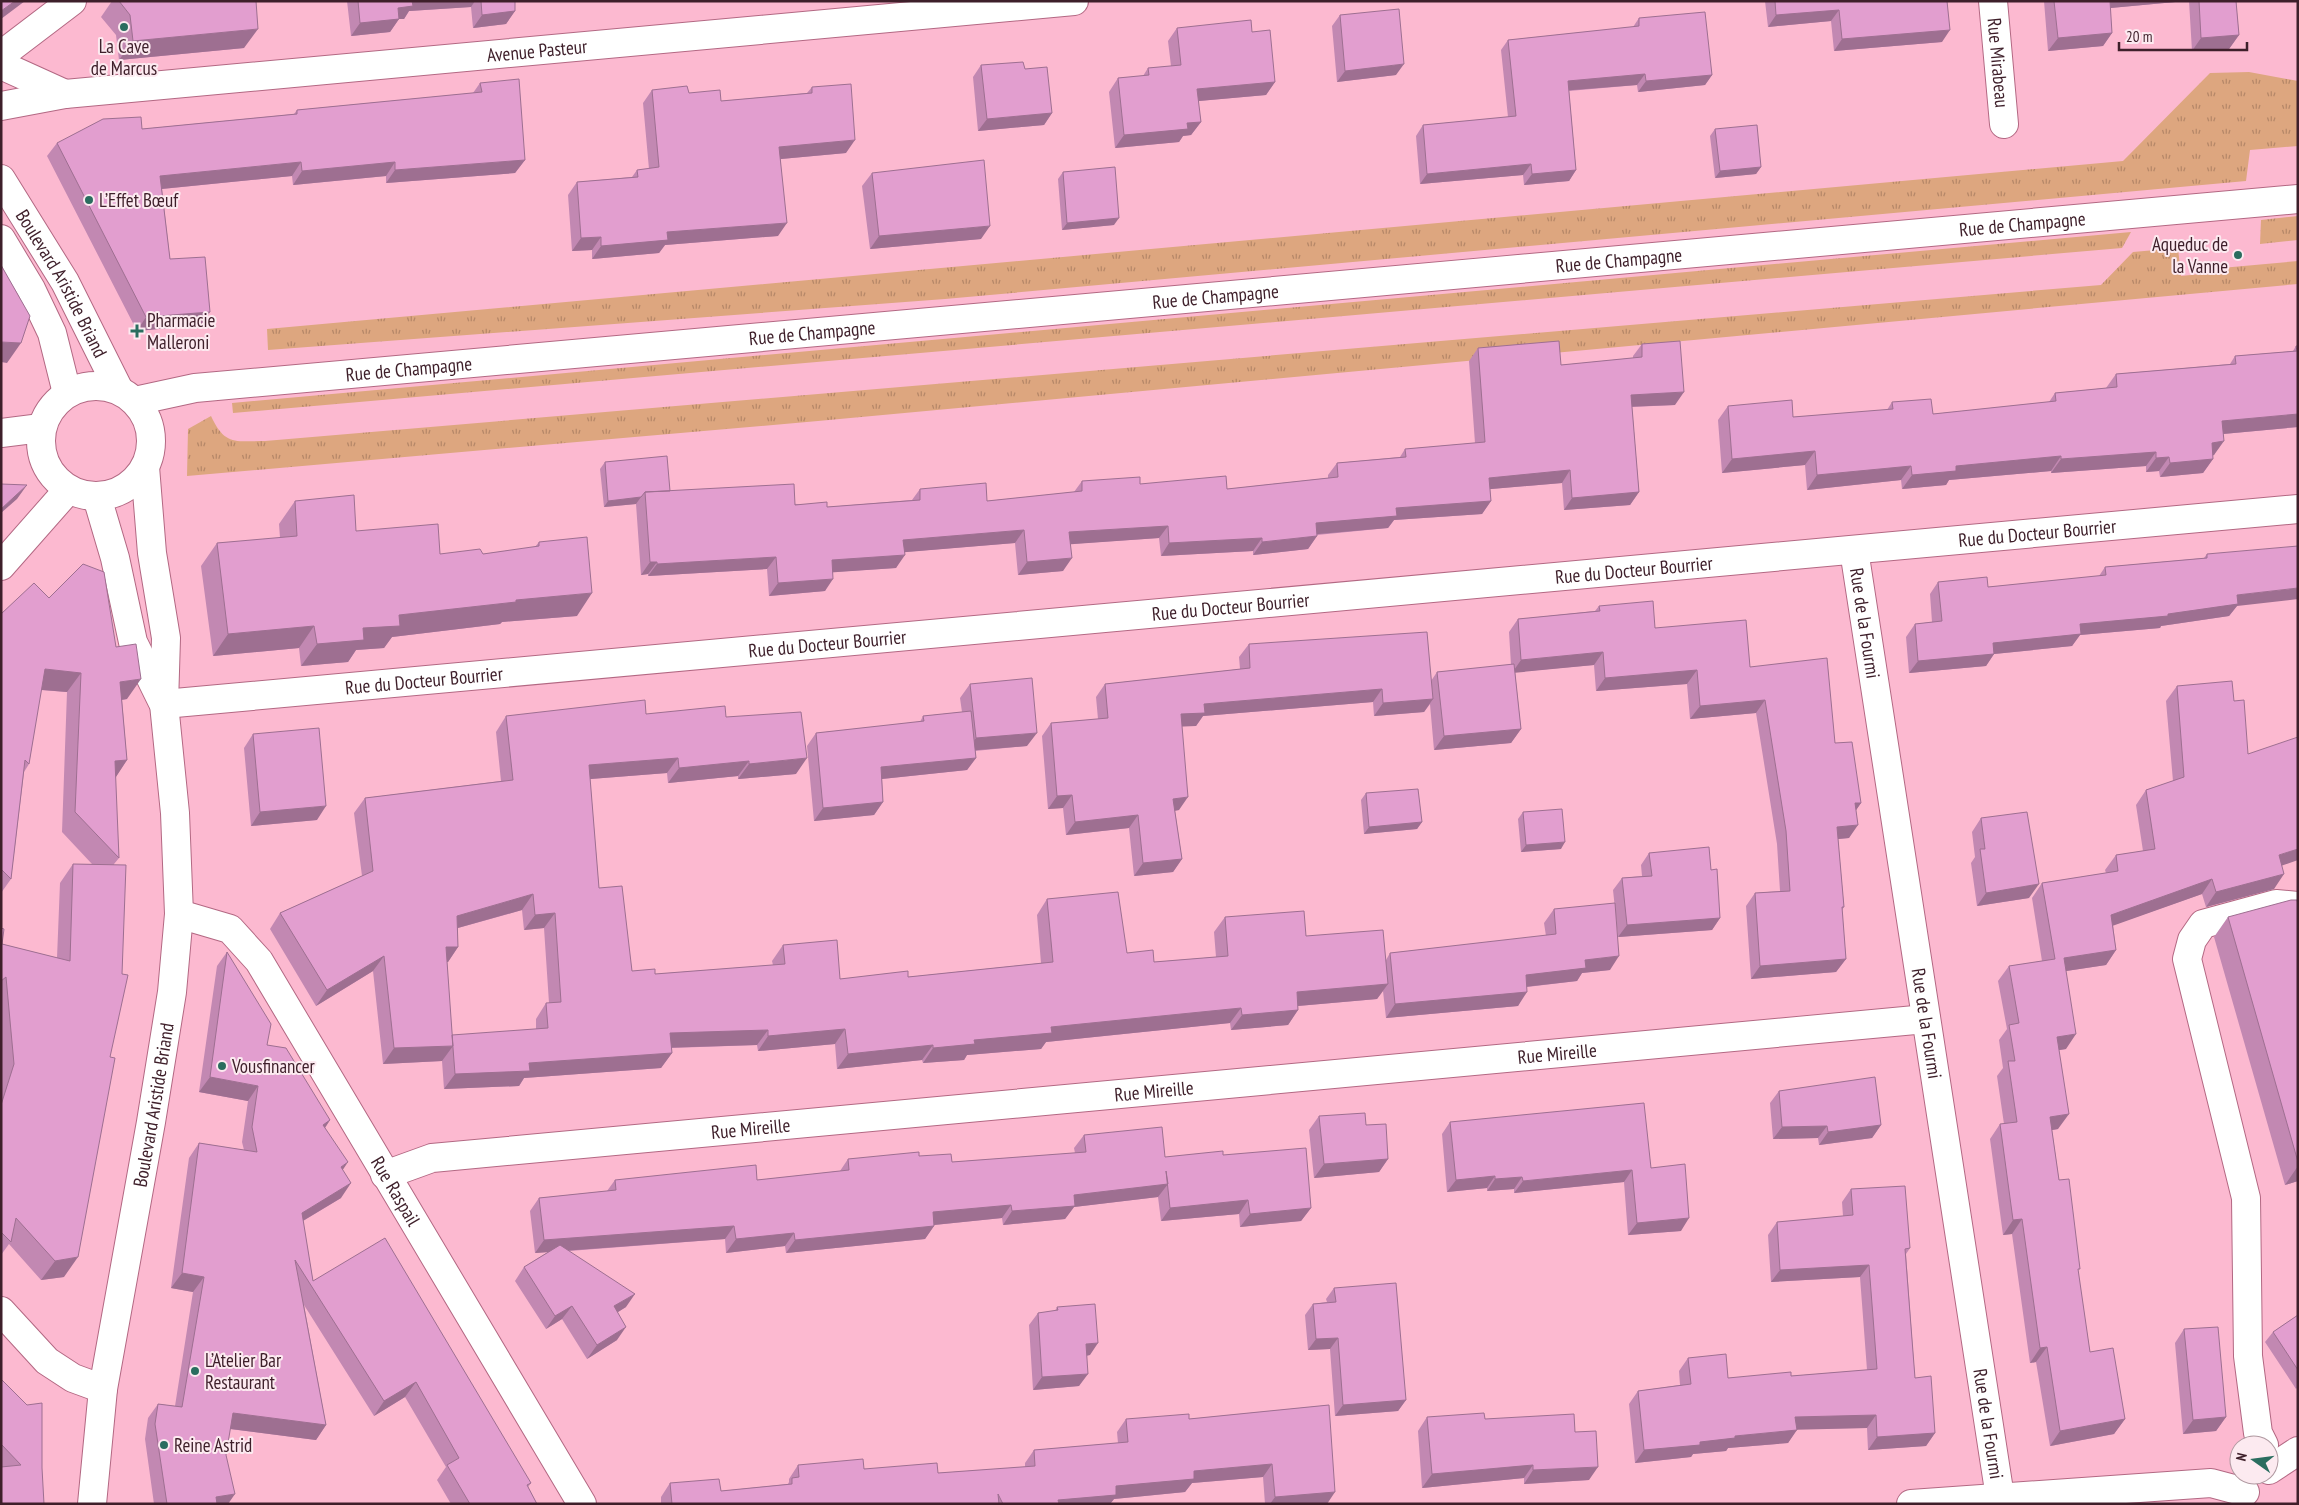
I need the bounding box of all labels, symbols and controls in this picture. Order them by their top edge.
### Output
street label: Rue Mirabeau [1983,17,2014,109]
scale bar [2119,20,2246,52]
marker: La Cave de Marcus [118,21,130,33]
text: 20 m [2126,27,2152,46]
place label: La Cave de Marcus [91,34,157,80]
street label: Avenue Pasteur [486,34,589,67]
place label: L’Effet Bœuf [99,188,179,212]
marker: L’Effet Bœuf [83,194,95,206]
street label: Boulevard Aristide Briand [11,205,113,361]
street label: Rue de Champagne [1958,206,2087,241]
place label: Aqueduc de la Vanne [2152,232,2228,278]
street label: Rue de Champagne [1555,242,1683,278]
marker: Aqueduc de la Vanne [2232,249,2244,261]
street label: Rue de Champagne [1151,279,1280,314]
place label: Pharmacie Malleroni [147,308,216,354]
street label: Rue de Champagne [748,315,876,350]
marker: Pharmacie Malleroni [131,325,143,337]
street label: Rue de Champagne [345,351,473,386]
street label: Rue du Docteur Bourrier [1957,514,2118,552]
street label: Rue du Docteur Bourrier [1554,550,1715,589]
street label: Rue de la Fourmi [1845,566,1886,680]
street label: Rue du Docteur Bourrier [1151,587,1311,626]
street label: Rue du Docteur Bourrier [747,624,908,663]
street label: Rue du Docteur Bourrier [344,661,505,699]
street label: Rue de la Fourmi [1907,966,1947,1080]
street label: Boulevard Aristide Briand [128,1021,179,1189]
street label: Rue Mireille [1517,1038,1598,1069]
place label: Vousfinancer [231,1054,316,1078]
marker: Vousfinancer [216,1060,228,1072]
street label: Rue Mireille [1113,1075,1195,1106]
street label: Rue Mireille [710,1113,791,1144]
street label: Rue Raspail [366,1152,426,1231]
place label: L’Atelier Bar Restaurant [205,1348,282,1394]
marker: L’Atelier Bar Restaurant [189,1365,201,1377]
street label: Rue de la Fourmi [1968,1367,2009,1481]
place label: Reine Astrid [174,1433,252,1457]
north arrow [2229,1435,2279,1485]
marker: Reine Astrid [158,1439,170,1451]
text: N [2232,1451,2251,1463]

